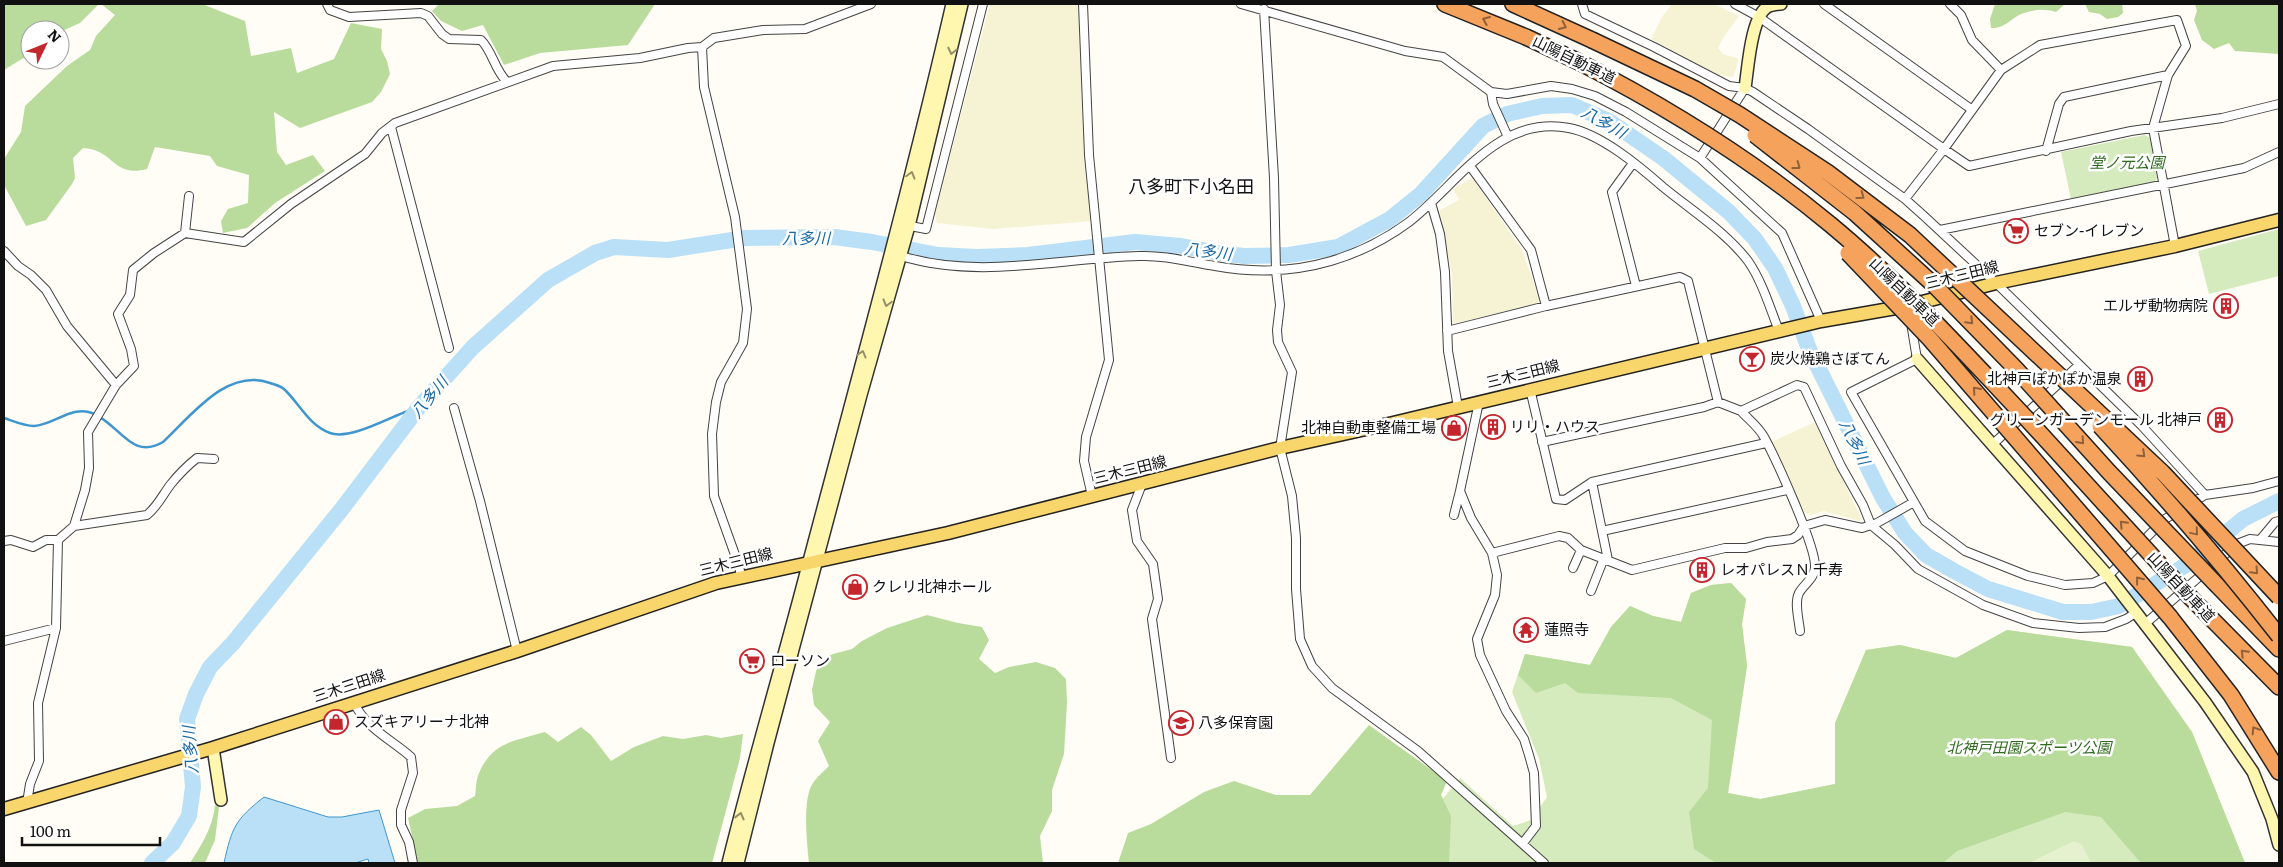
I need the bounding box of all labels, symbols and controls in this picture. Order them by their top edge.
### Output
one-way arrow [1482,15,1491,26]
north arrow [20,20,70,70]
one-way arrow [1558,20,1567,31]
text: N [44,24,67,47]
street label: 山陽自動車道 [1529,29,1620,89]
one-way arrow [947,47,958,56]
water label: 八多川 [1578,99,1633,144]
park label: 堂ノ元公園 [2089,150,2166,173]
one-way arrow [1791,161,1800,169]
one-way arrow [905,172,915,180]
district label: 八多町下小名田 [1128,172,1254,199]
one-way arrow [1855,190,1865,199]
supermarket icon: セブン-イレブン [2003,218,2029,244]
place label: セブン-イレブン [2034,218,2144,241]
water label: 八多川 [782,225,832,249]
water label: 八多川 [1183,235,1235,265]
street label: 山陽自動車道 [1865,251,1945,330]
street label: 三木三田線 [1922,253,2001,294]
place label: エルザ動物病院 [2103,293,2208,316]
building icon: エルザ動物病院 [2213,293,2239,319]
one-way arrow [883,299,893,307]
one-way arrow [1965,316,1974,325]
bar icon: 炭火焼鶏さぼてん [1739,346,1765,372]
place label: 炭火焼鶏さぼてん [1770,346,1890,369]
one-way arrow [857,351,867,359]
street label: 三木三田線 [1483,352,1562,393]
place label: 北神戸ぽかぽか温泉 [1987,366,2122,389]
building icon: 北神戸ぽかぽか温泉 [2127,366,2153,392]
water label: 八多川 [404,369,454,422]
one-way arrow [1972,387,1981,396]
place label: グリーンガーデンモール 北神戸 [1990,407,2202,430]
building icon: グリーンガーデンモール 北神戸 [2207,407,2233,433]
building icon: リリ・ハウス [1480,414,1506,440]
place label: リリ・ハウス [1510,414,1600,437]
place label: 北神自動車整備工場 [1301,415,1436,438]
shop icon: 北神自動車整備工場 [1441,415,1467,441]
water label: 八多川 [1835,415,1878,470]
one-way arrow [2075,435,2084,444]
street label: 三木三田線 [1090,448,1169,489]
one-way arrow [2137,448,2146,457]
one-way arrow [2120,520,2129,529]
one-way arrow [2189,527,2198,536]
street label: 三木三田線 [696,540,775,581]
street label: 山陽自動車道 [2143,545,2221,627]
building icon: レオパレスＮ 千寿 [1689,557,1715,583]
place label: レオパレスＮ 千寿 [1720,557,1843,580]
one-way arrow [2249,565,2258,574]
shop icon: クレリ北神ホール [842,574,868,600]
place label: クレリ北神ホール [872,574,992,597]
one-way arrow [2135,576,2144,585]
temple icon: 蓮照寺 [1513,617,1539,643]
place label: 蓮照寺 [1544,617,1589,640]
supermarket icon: ローソン [739,648,765,674]
place label: ローソン [770,648,830,671]
one-way arrow [2241,650,2250,659]
street label: 三木三田線 [309,662,388,707]
shop icon: スズキアリーナ北神 [323,709,349,735]
place label: スズキアリーナ北神 [354,709,489,732]
school or university icon: 八多保育園 [1168,710,1194,736]
place label: 八多保育園 [1198,710,1273,733]
water label: 八多川 [175,723,203,775]
one-way arrow [2251,727,2261,736]
park label: 北神戸田園スポーツ公園 [1947,735,2113,758]
one-way arrow [734,811,745,820]
scale bar [22,814,160,846]
text: 100 m [30,819,71,842]

